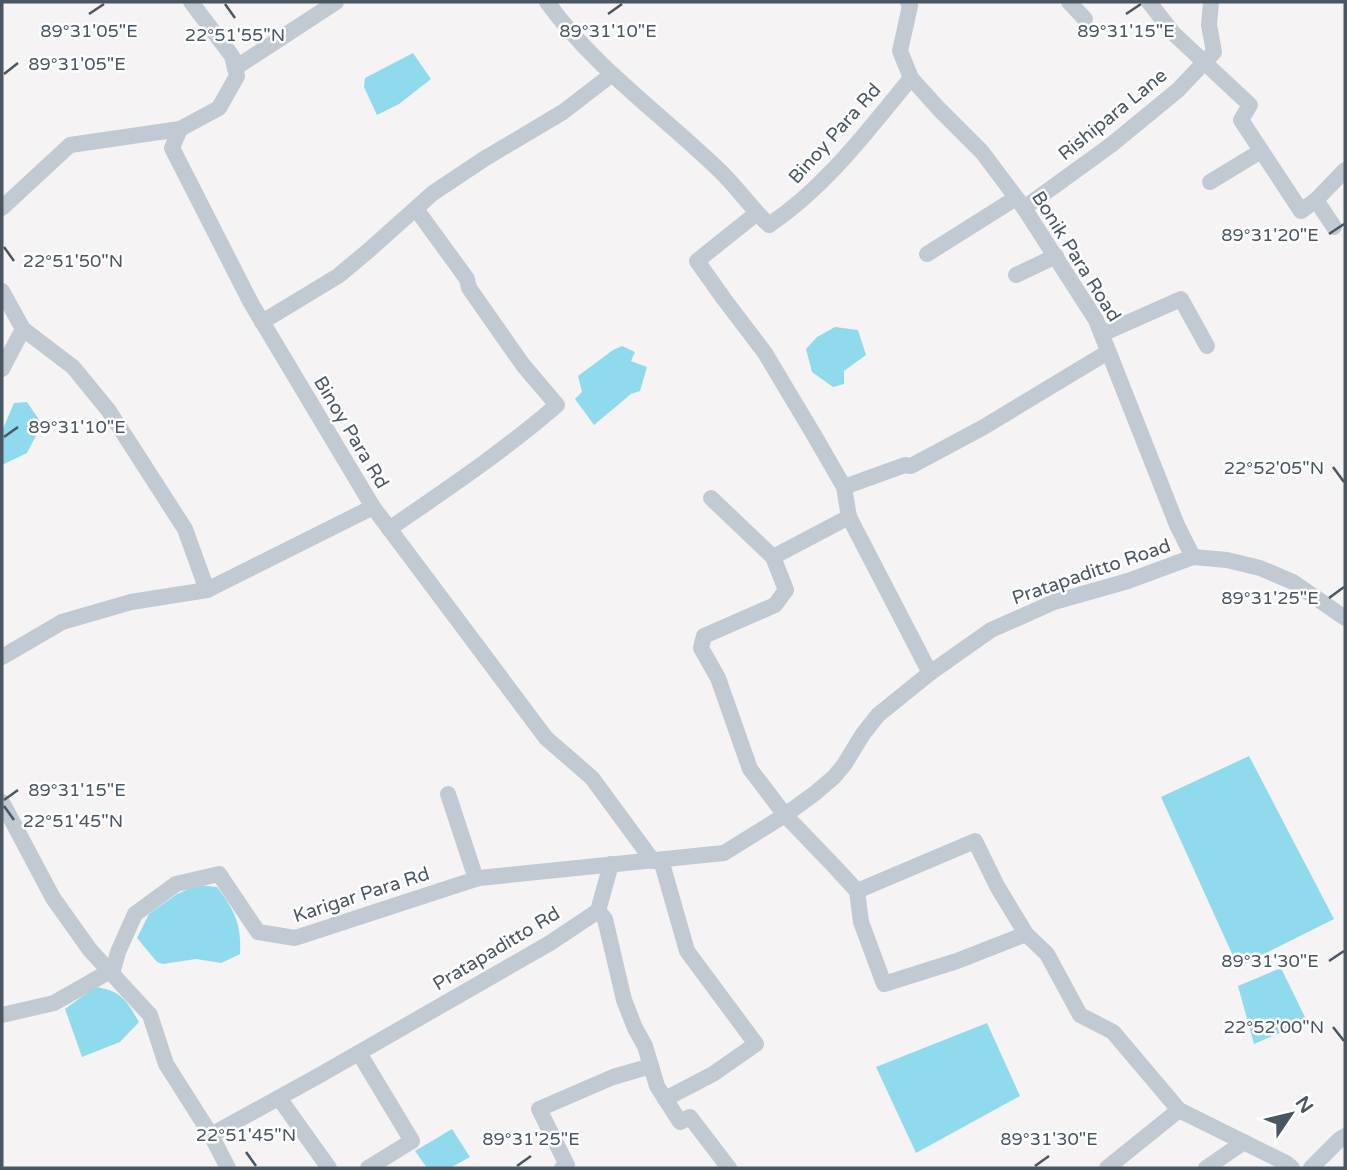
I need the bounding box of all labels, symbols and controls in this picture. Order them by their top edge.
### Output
text: 89°31'05"E [40,20,138,42]
text: 89°31'10"E [559,20,657,42]
text: 89°31'15"E [1077,20,1175,42]
text: 22°51'55"N [185,24,285,46]
text: 89°31'05"E [28,53,126,75]
street label: Rishipara Lane [1054,64,1171,165]
street label: Binoy Para Rd [784,79,885,188]
street label: Bonik Para Road [1027,187,1125,326]
text: 89°31'20"E [1221,224,1319,246]
text: 22°51'50"N [23,250,123,272]
street label: Binoy Para Rd [309,372,393,493]
text: 89°31'10"E [28,416,126,438]
text: 22°52'05"N [1224,457,1324,479]
street label: Pratapaditto Road [1009,534,1174,609]
text: 89°31'25"E [1221,587,1319,609]
text: 89°31'15"E [28,779,126,801]
text: 22°51'45"N [23,810,123,832]
street label: Karigar Para Rd [291,863,432,927]
street label: Pratapaditto Rd [429,902,564,995]
text: 89°31'30"E [1221,950,1319,972]
text: 22°52'00"N [1224,1016,1324,1038]
north arrow [1256,1079,1326,1149]
text: N [1291,1092,1317,1117]
text: 22°51'45"N [196,1124,296,1146]
text: 89°31'25"E [482,1128,580,1150]
text: 89°31'30"E [1000,1128,1098,1150]

